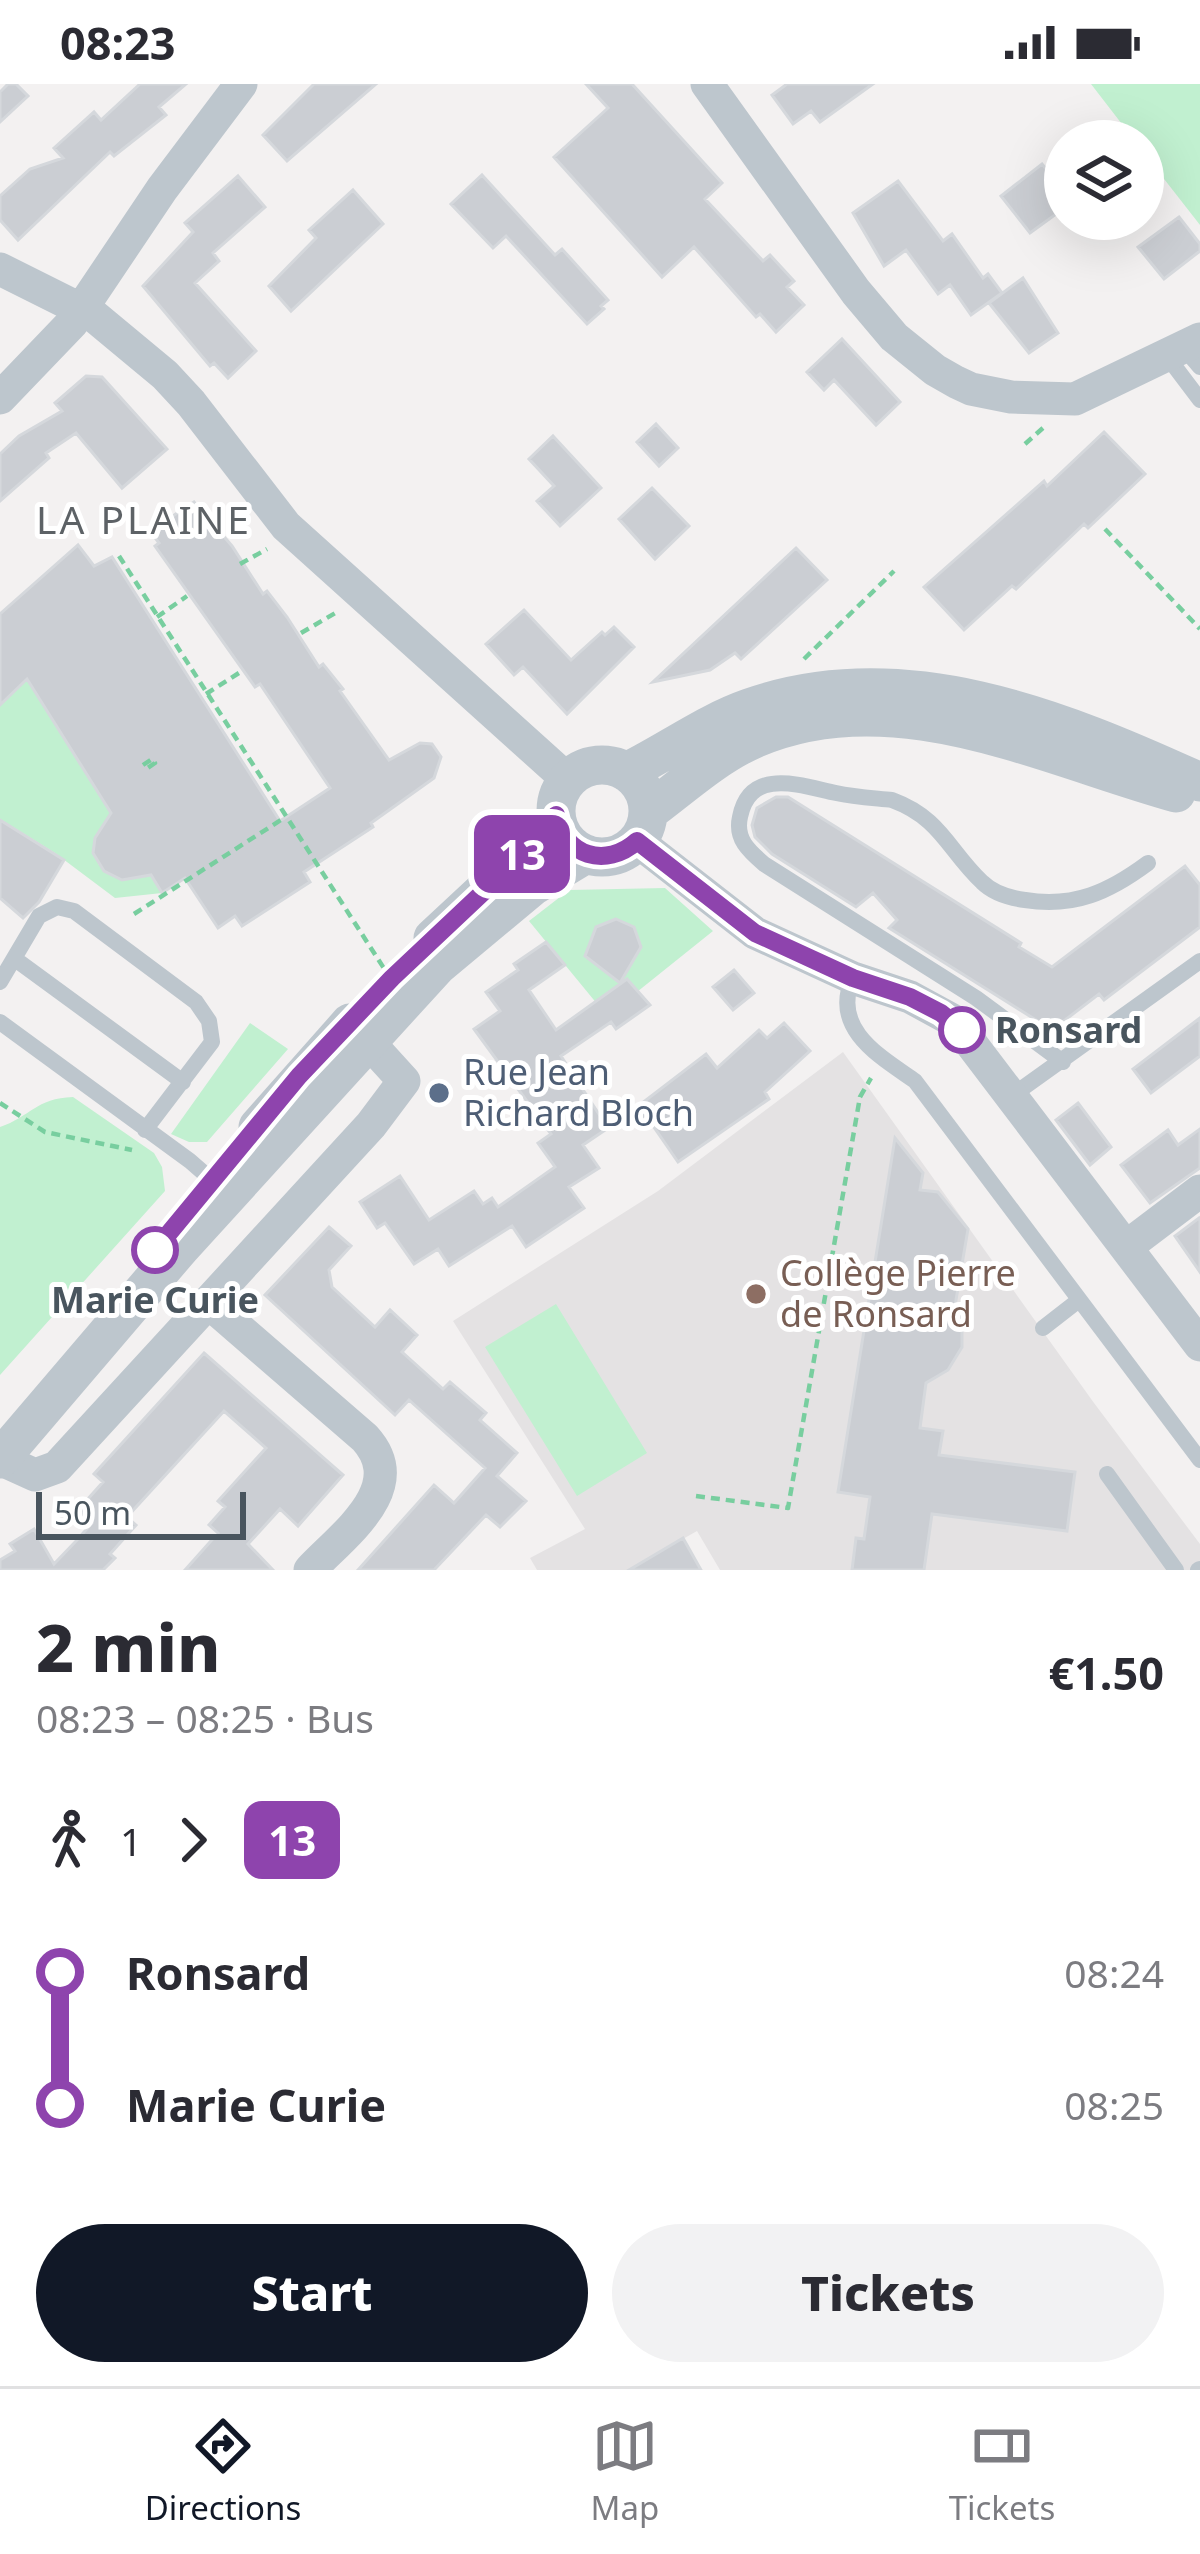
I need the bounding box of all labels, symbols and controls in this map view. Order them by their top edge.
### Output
text: 08:23 [60,12,176,73]
map controls [1044,120,1164,240]
button: layers [1044,120,1164,240]
district label: LA PLAINE [36,492,252,545]
line badge: 13 [468,815,576,893]
text: 13 [498,825,546,882]
place label: Ronsard [995,1005,1142,1054]
marker: Ronsard [940,1008,984,1052]
place label: Rue Jean Richard Bloch [463,1047,694,1137]
marker: Rue Jean Richard Bloch [426,1080,452,1106]
marker: Marie Curie [133,1228,177,1272]
place label: Collège Pierre de Ronsard [780,1248,1016,1338]
place label: Marie Curie [51,1275,259,1324]
marker: Collège Pierre de Ronsard [743,1281,769,1307]
scale bar [36,1486,246,1539]
text: 50 m [54,1490,131,1535]
text: 2 min [36,1601,220,1691]
text: €1.50 [1048,1642,1164,1703]
text: 08:23 – 08:25 · Bus [36,1691,374,1744]
icon: walk [36,1807,102,1873]
icon: forward [160,1807,226,1873]
text: 13 [268,1811,316,1868]
text: 1 [120,1814,142,1867]
text: Ronsard [126,1942,310,2003]
text: 08:24 [1064,1946,1164,1999]
text: Marie Curie [126,2074,386,2135]
text: 08:25 [1064,2078,1164,2131]
button: Start [36,2224,588,2362]
button: Tickets [612,2224,1164,2362]
tab: Directions [145,2413,301,2530]
tab: Map [591,2413,659,2530]
tab: Tickets [949,2413,1055,2530]

